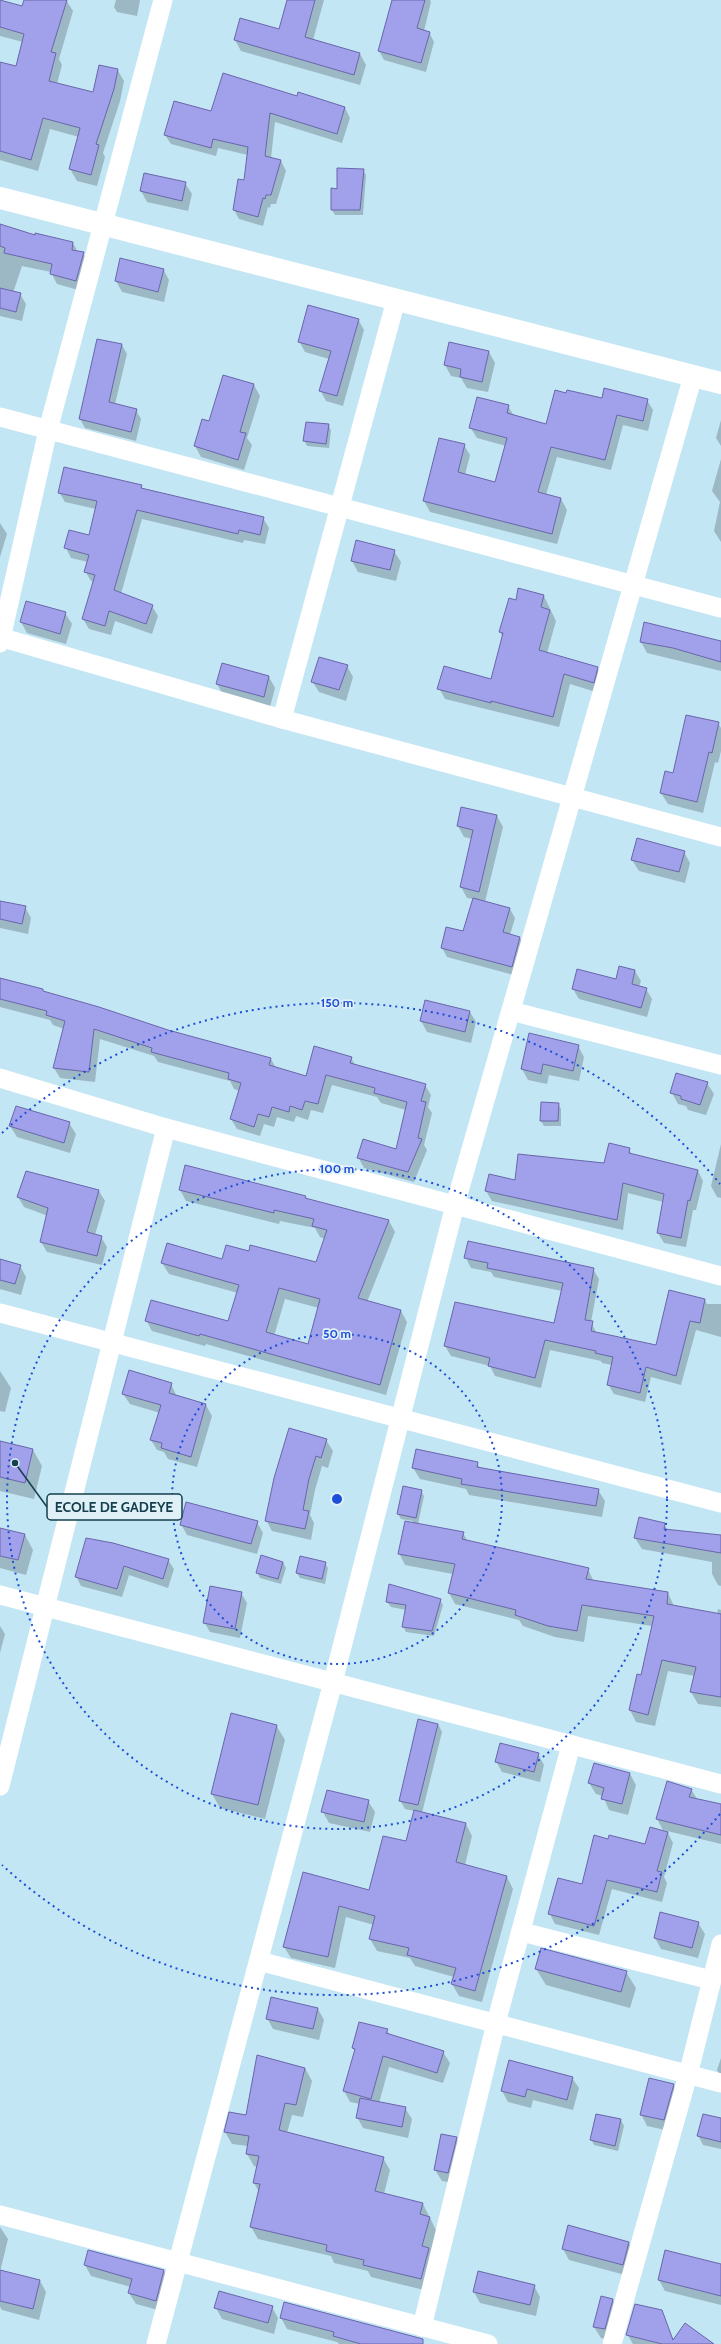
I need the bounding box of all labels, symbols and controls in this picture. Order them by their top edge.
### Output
text: 150 m [321,995,353,1010]
text: 100 m [320,1161,354,1176]
text: 50 m [323,1326,351,1341]
centre of rings [330,1492,344,1506]
callout: ECOLE DE GADEYE [47,1494,182,1520]
text: ECOLE DE GADEYE [55,1498,173,1516]

